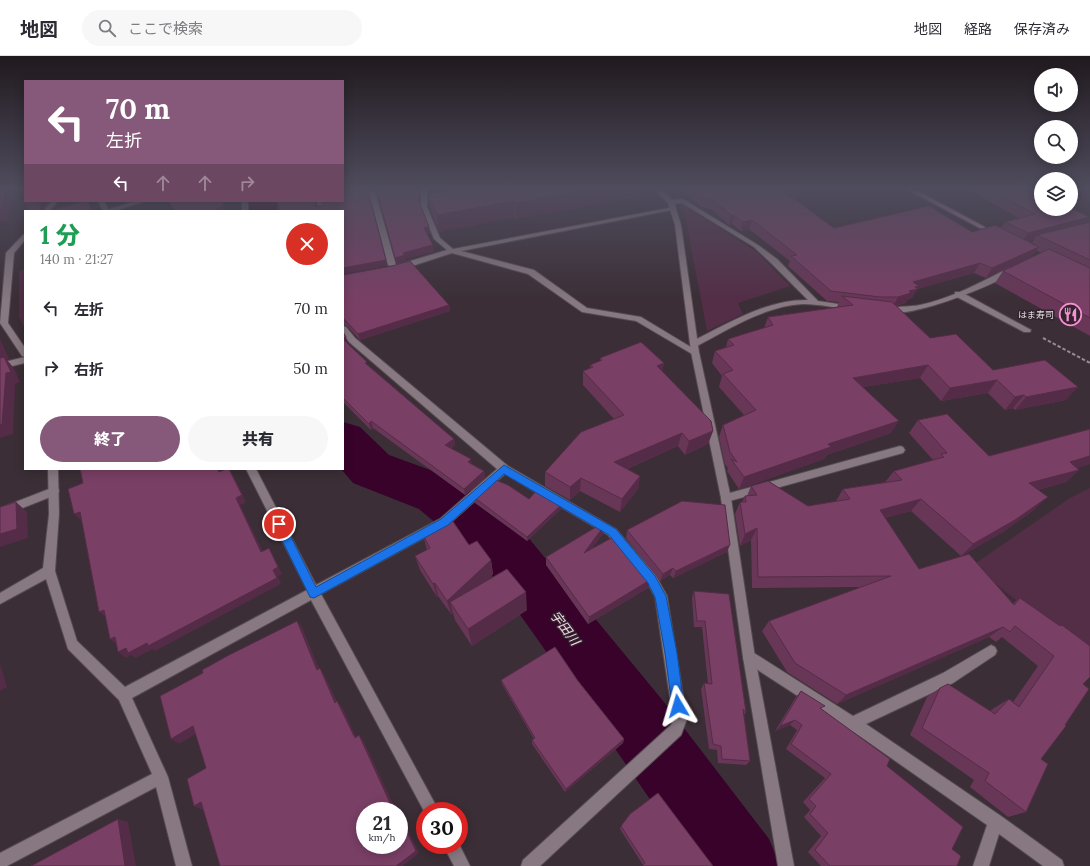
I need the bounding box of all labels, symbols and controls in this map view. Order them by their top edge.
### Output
search box [82,10,362,46]
text: 地図 [20,17,58,41]
icon: search [96,17,118,39]
text: ここで検索 [128,19,203,38]
text: 地図 [914,20,942,38]
text: 経路 [964,20,992,38]
text: 保存済み [1014,20,1070,38]
map controls [1034,68,1078,216]
button: sound [1034,68,1078,112]
text: 70 m [106,91,170,127]
icon: left [40,96,92,148]
button: search [1034,120,1078,164]
text: 左折 [106,129,142,152]
icon: left [110,172,132,194]
icon: ahead [152,172,174,194]
icon: ahead [194,172,216,194]
icon: right [236,172,258,194]
button: layers [1034,172,1078,216]
text: 1 分 [40,220,80,251]
button: close [286,223,328,265]
text: 140 m · 21:27 [40,251,113,268]
icon: left [40,297,62,319]
text: 70 m [294,299,328,318]
text: 左折 [74,300,104,319]
restaurant icon: はま寿司 [1057,301,1083,327]
place label: はま寿司 [1018,309,1054,320]
icon: right [40,357,62,379]
text: 50 m [293,359,328,378]
text: 右折 [74,360,104,379]
button: 終了 [40,416,180,462]
button: 共有 [188,416,328,462]
pin [262,507,296,541]
icon: arrive [268,513,290,535]
water label: 宇田川 [546,607,585,650]
position arrow [657,685,699,727]
speed limit sign: 30 [416,802,468,854]
text: 21 [373,810,391,835]
text: km/h [368,831,396,844]

